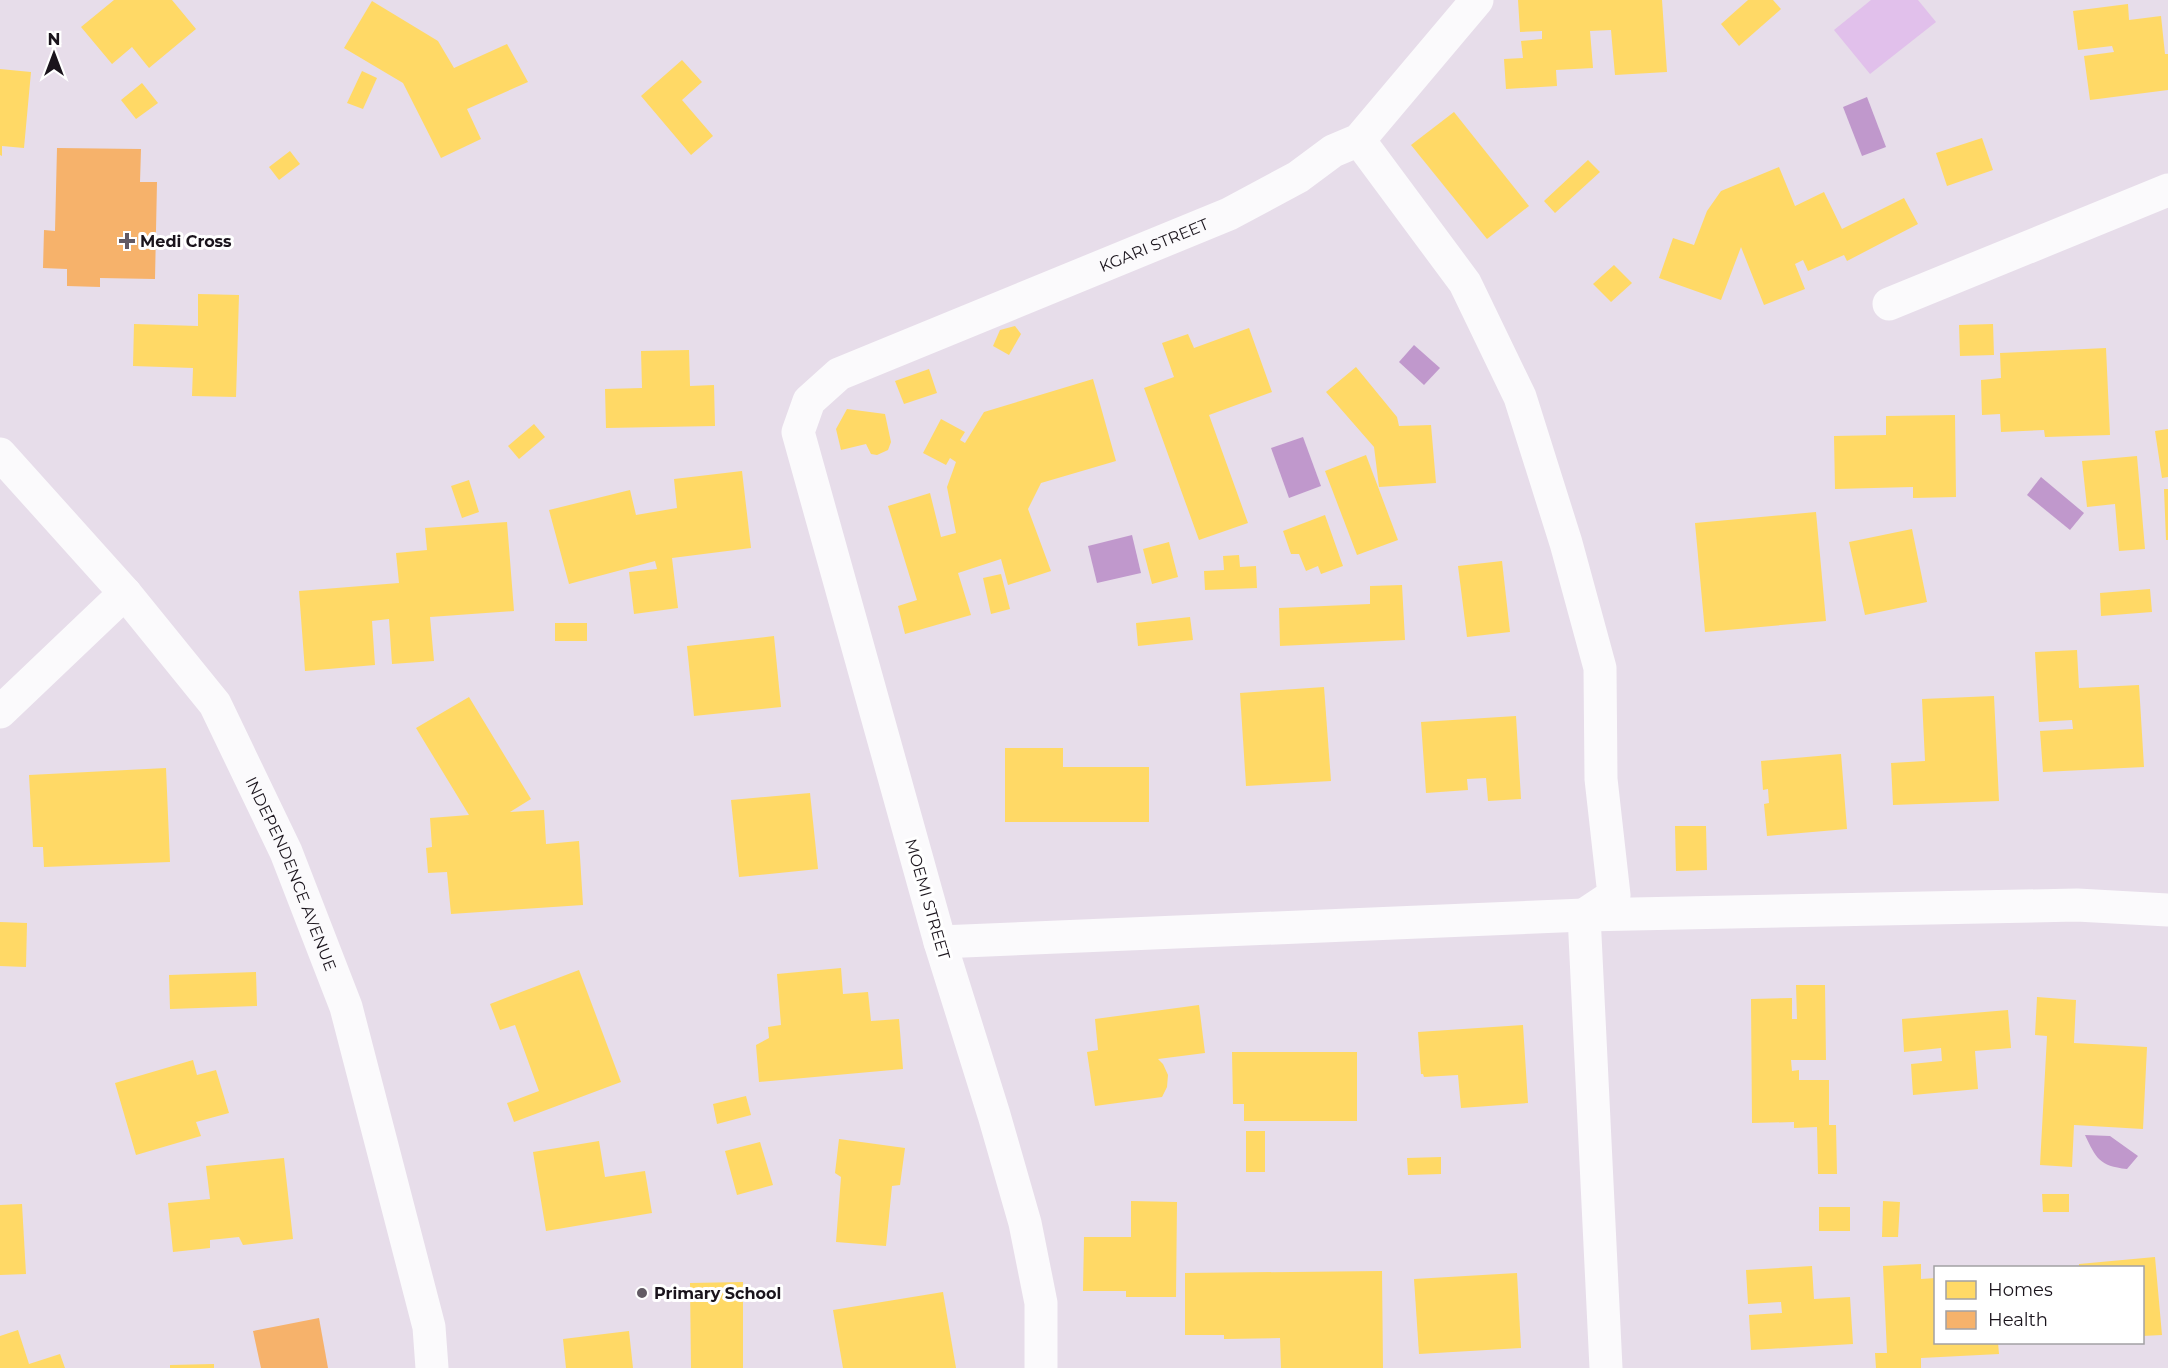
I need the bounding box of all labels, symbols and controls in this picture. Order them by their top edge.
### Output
north arrow [24,24,84,84]
text: N [48,30,60,49]
street label: KGARI STREET [1096,214,1212,276]
marker: Medi Cross [118,232,136,250]
place label: Medi Cross [140,232,232,251]
street label: INDEPENDENCE AVENUE [241,774,340,974]
street label: MOEMI STREET [901,837,954,962]
legend [1934,1266,2144,1344]
text: Homes [1988,1279,2053,1301]
place label: Primary School [654,1284,781,1303]
marker: Primary School [635,1286,649,1300]
text: Health [1988,1309,2048,1331]

